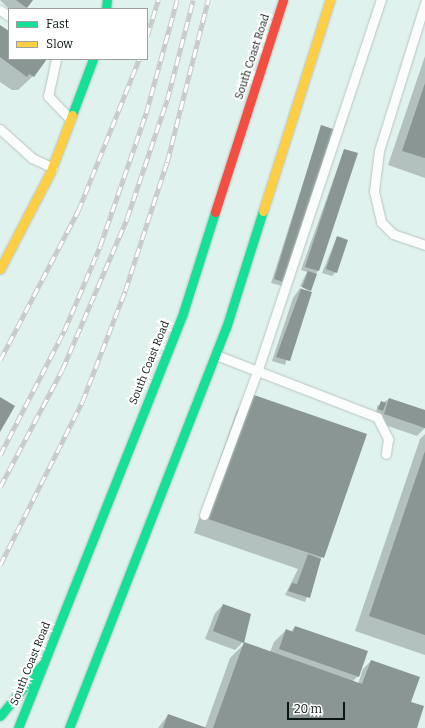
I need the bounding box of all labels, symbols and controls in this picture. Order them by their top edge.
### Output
legend [8,8,148,60]
street label: South Coast Road [233,13,273,101]
text: Fast [46,17,69,31]
text: Slow [46,37,73,51]
street label: South Coast Road [127,319,173,407]
street label: South Coast Road [8,620,54,708]
scale bar [289,694,347,720]
text: 20 m [294,702,322,716]

